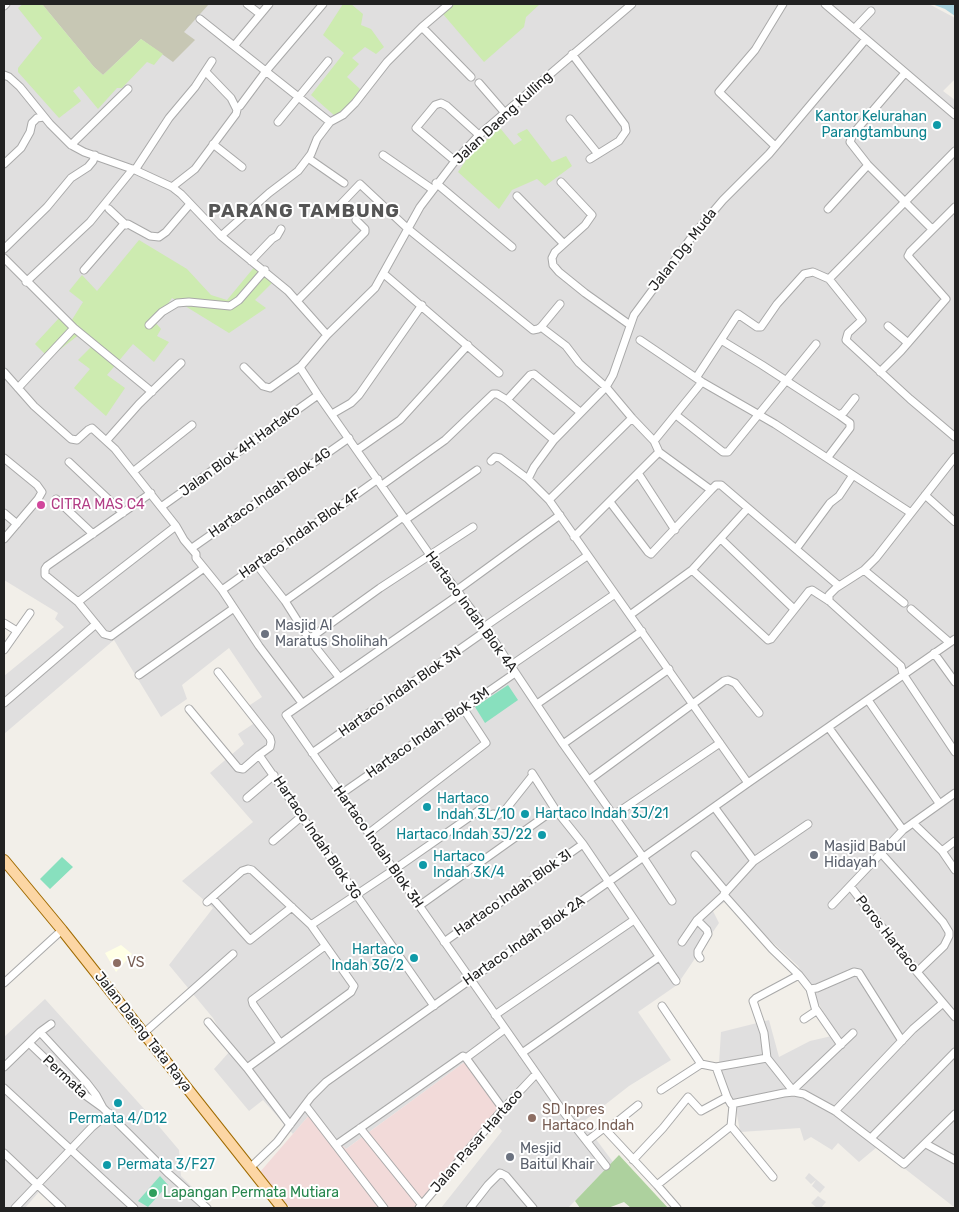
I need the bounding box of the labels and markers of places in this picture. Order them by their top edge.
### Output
place label: Kantor Kelurahan Parangtambung [815,109,927,142]
marker: Kantor Kelurahan Parangtambung [931,119,943,131]
place label: CITRA MAS C4 [51,497,145,513]
marker: CITRA MAS C4 [35,499,47,511]
place label: Masjid Al Maratus Sholihah [275,618,388,650]
marker: Masjid Al Maratus Sholihah [259,628,271,640]
place label: Hartaco Indah 3L/10 [437,791,515,824]
marker: Hartaco Indah 3L/10 [421,801,433,813]
place label: Hartaco Indah 3J/21 [535,806,669,822]
marker: Hartaco Indah 3J/21 [519,808,531,820]
place label: Hartaco Indah 3J/22 [396,827,532,843]
marker: Hartaco Indah 3J/22 [536,829,548,841]
place label: Masjid Babul Hidayah [824,839,906,872]
place label: Hartaco Indah 3K/4 [433,849,505,882]
marker: Masjid Babul Hidayah [808,849,820,861]
marker: Hartaco Indah 3K/4 [417,859,429,871]
place label: Hartaco Indah 3G/2 [331,942,404,974]
marker: Hartaco Indah 3G/2 [408,952,420,964]
place label: VS [127,955,145,971]
marker: VS [111,957,123,969]
marker: Permata 4/D12 [112,1097,124,1109]
place label: SD Inpres Hartaco Indah [542,1102,634,1134]
place label: Permata 4/D12 [69,1111,167,1127]
marker: SD Inpres Hartaco Indah [526,1112,538,1124]
place label: Mesjid Baitul Khair [520,1141,595,1174]
marker: Mesjid Baitul Khair [504,1151,516,1163]
place label: Permata 3/F27 [117,1157,215,1173]
marker: Permata 3/F27 [101,1159,113,1171]
place label: Lapangan Permata Mutiara [163,1185,339,1201]
marker: Lapangan Permata Mutiara [147,1187,159,1199]

